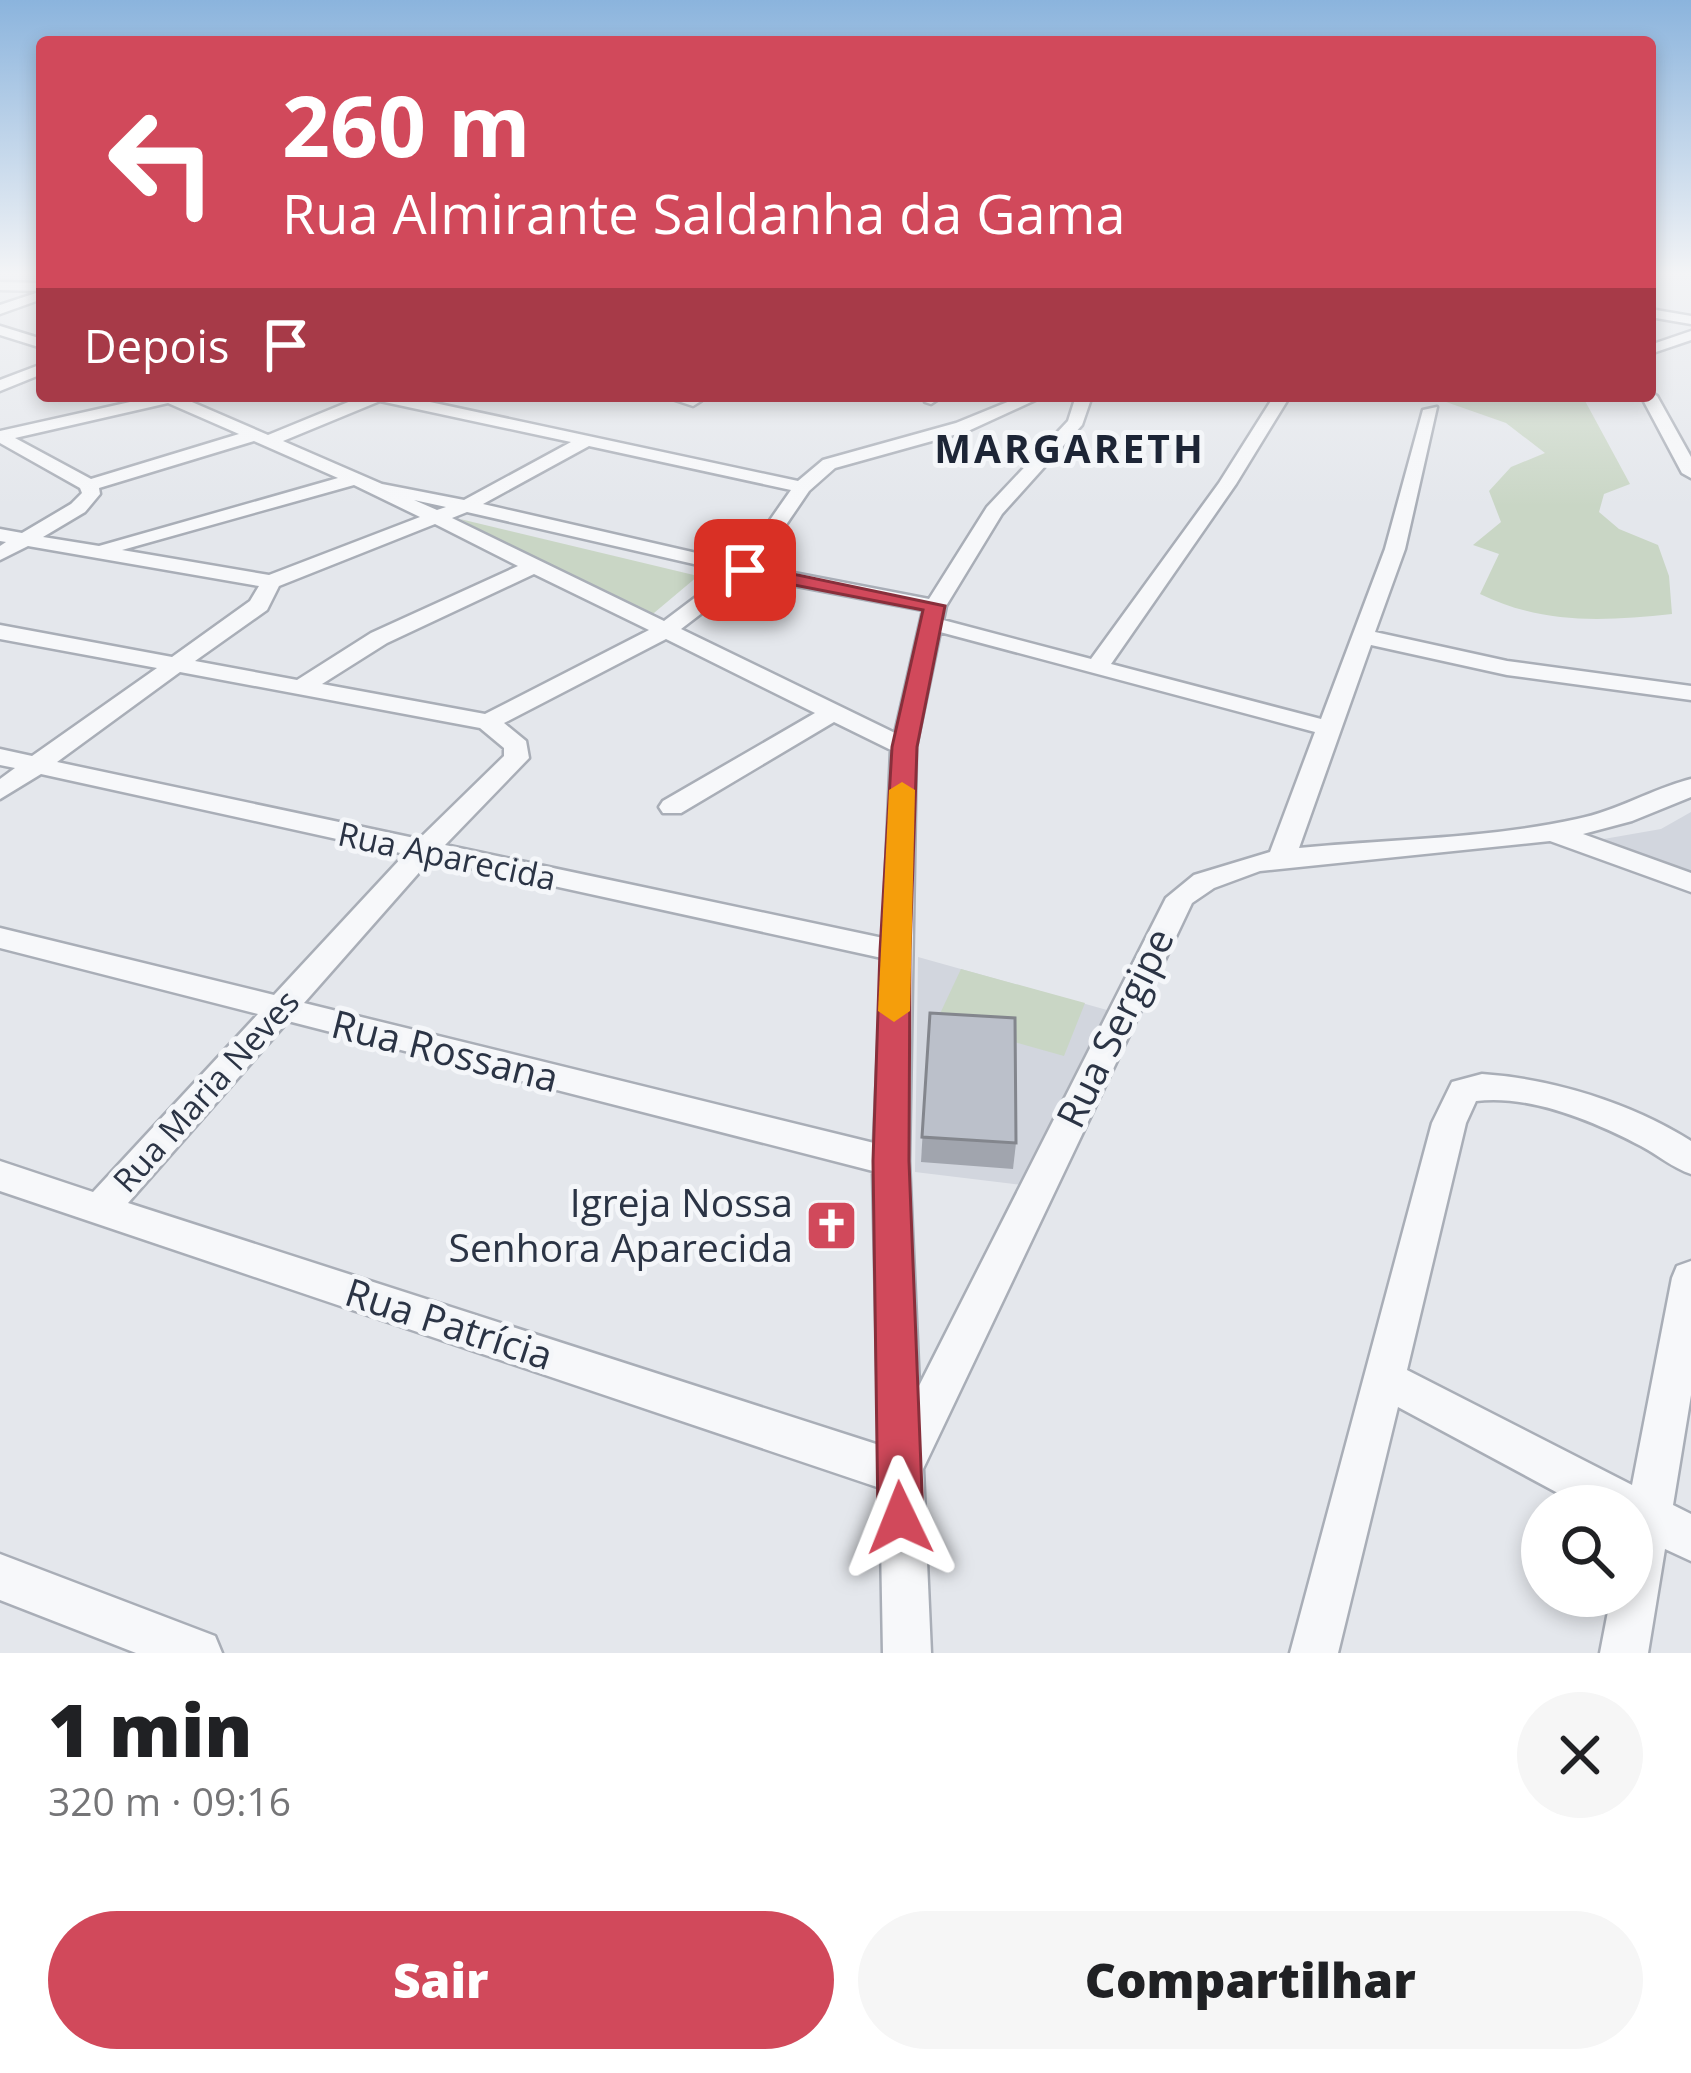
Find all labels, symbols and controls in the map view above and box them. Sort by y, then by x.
text: 260 m [282,67,530,182]
icon: left [84,84,240,240]
text: Rua Almirante Saldanha da Gama [282,176,1126,250]
icon: arrive [253,312,319,378]
text: Depois [84,315,229,376]
district label: MARGARETH [934,421,1206,474]
pin [694,519,796,621]
icon: arrive [712,537,778,603]
street label: Rua Aparecida [334,810,560,901]
street label: Rua Sergipe [1043,919,1185,1136]
street label: Rua Maria Neves [102,980,309,1202]
street label: Rua Rossana [327,996,564,1103]
place label: Igreja Nossa Senhora Aparecida [449,1175,793,1273]
church icon: Igreja Nossa Senhora Aparecida [804,1197,860,1253]
street label: Rua Patrícia [339,1264,560,1381]
position arrow [837,1455,963,1581]
map controls [1521,1485,1653,1617]
button: search [1521,1485,1653,1617]
text: 1 min [48,1680,253,1778]
button: close [1517,1692,1643,1818]
text: 320 m · 09:16 [48,1774,291,1827]
button: Sair [48,1911,834,2049]
button: Compartilhar [858,1911,1643,2049]

